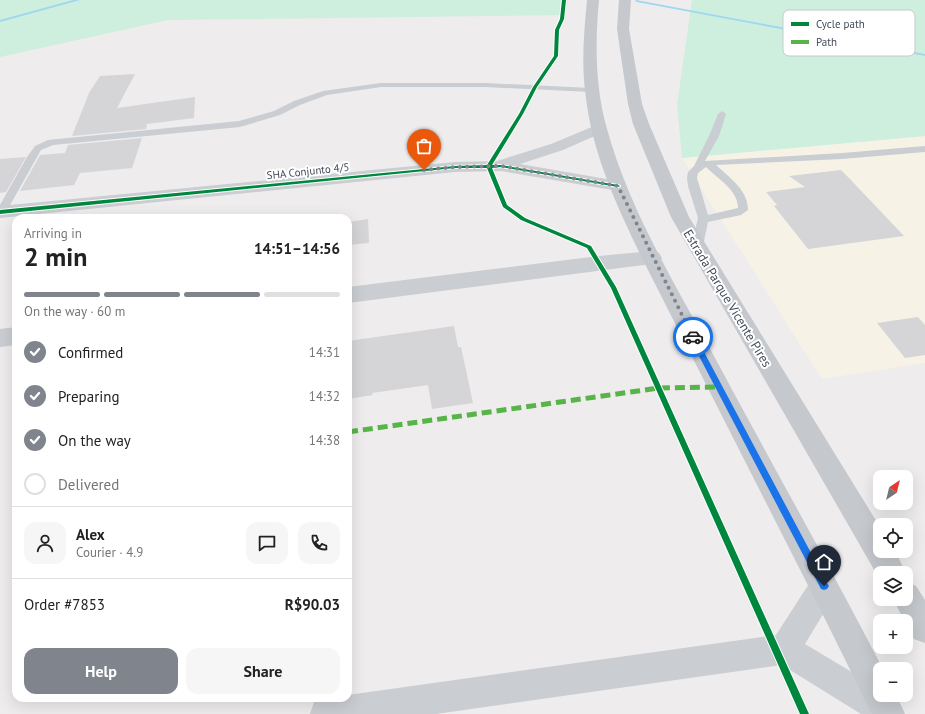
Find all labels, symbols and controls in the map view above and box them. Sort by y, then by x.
legend [783,10,915,56]
text: Cycle path [816,17,865,31]
text: Path [816,35,837,49]
pin [407,129,441,170]
icon: bag [413,135,435,157]
street label: SHA Conjunto 4/5 [266,160,350,182]
text: Arriving in [24,225,82,242]
street label: Estrada Parque Vicente Pires [680,226,775,370]
text: 14:51–14:56 [254,239,340,258]
text: 2 min [24,240,87,273]
text: On the way · 60 m [24,303,125,320]
courier [673,317,713,357]
icon: car [682,326,704,348]
icon: check [24,341,46,363]
text: Confirmed [58,343,123,362]
text: 14:31 [309,344,340,361]
icon: check [24,385,46,407]
text: Preparing [58,387,120,406]
text: 14:32 [309,388,340,405]
icon: check [24,429,46,451]
text: On the way [58,431,131,450]
text: 14:38 [309,432,340,449]
north arrow [873,470,913,510]
map controls [873,470,913,702]
text: Delivered [58,475,119,494]
button: locate [873,518,913,558]
button: person [24,522,66,564]
button: chat [246,522,288,564]
button: phone [298,522,340,564]
text: Alex [76,525,105,544]
text: Courier · 4.9 [76,544,143,561]
pin [807,545,841,586]
icon: home [813,551,835,573]
button: layers [873,566,913,606]
text: Order #7853 [24,595,105,614]
text: R$90.03 [285,595,340,614]
button: + [873,614,913,654]
button: Help [24,648,178,694]
button: Share [186,648,340,694]
button: − [873,662,913,702]

